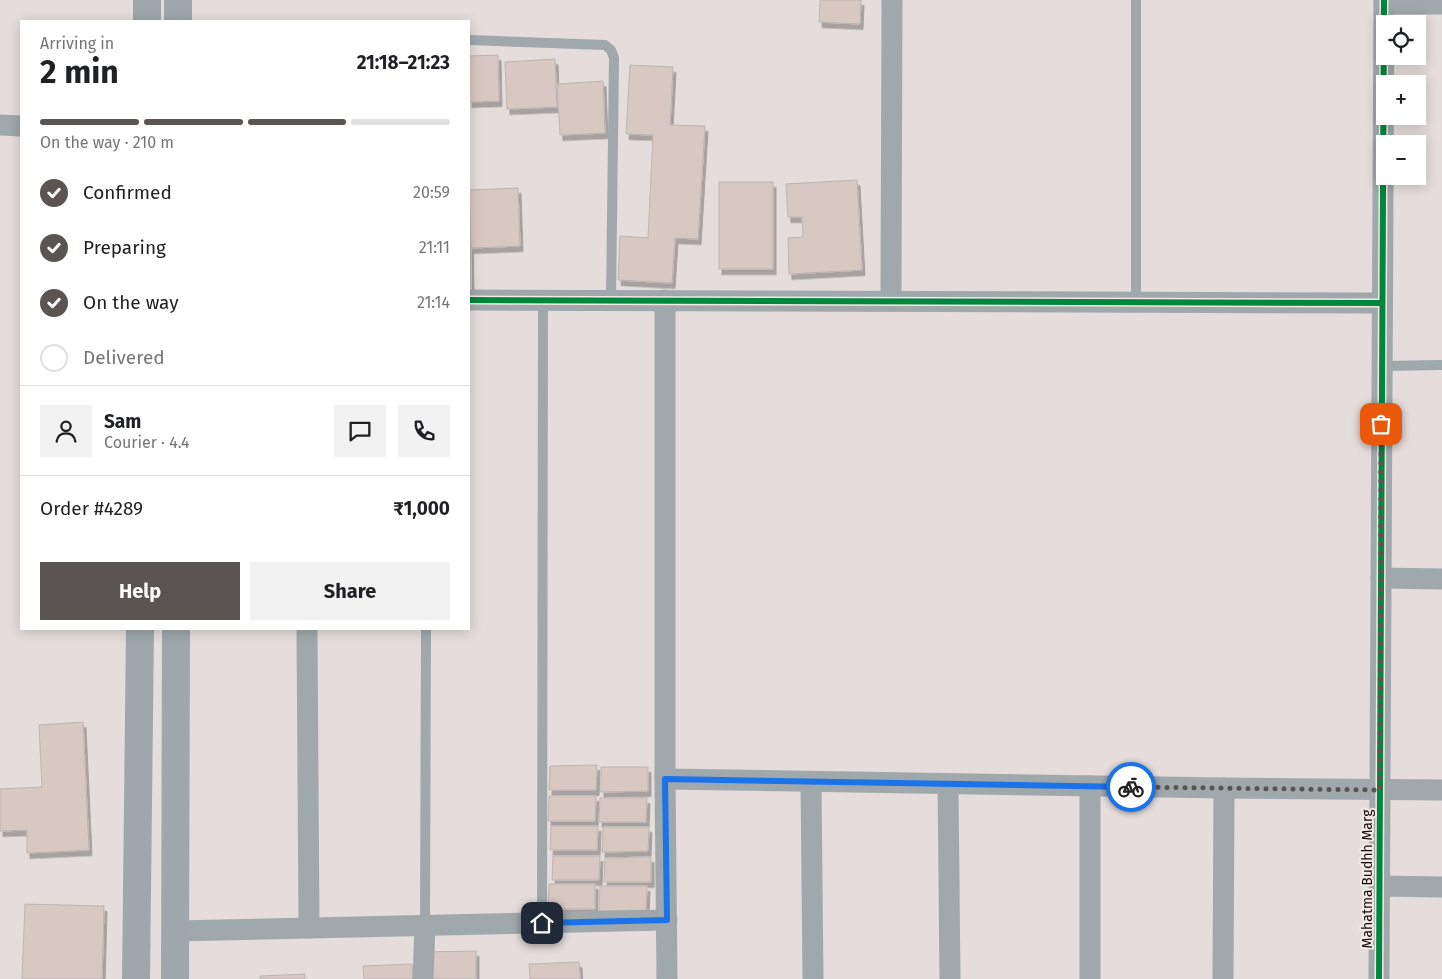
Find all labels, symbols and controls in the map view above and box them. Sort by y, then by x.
map controls [1376,15,1426,185]
button: locate [1376,15,1426,65]
text: Arriving in [40,34,114,53]
text: 21:18–21:23 [357,51,450,74]
text: 2 min [40,53,119,91]
button: + [1376,75,1426,125]
text: On the way · 210 m [40,133,174,152]
button: − [1376,135,1426,185]
icon: check [40,179,68,207]
text: Confirmed [83,181,172,204]
text: 20:59 [413,183,450,202]
icon: check [40,234,68,262]
text: Preparing [83,236,166,259]
text: 21:11 [419,238,450,257]
icon: check [40,289,68,317]
text: On the way [83,291,179,314]
text: 21:14 [417,293,450,312]
text: Delivered [83,346,165,369]
pin [1360,403,1402,445]
button: person [40,405,92,457]
button: chat [334,405,386,457]
button: phone [398,405,450,457]
text: Sam [104,410,141,433]
icon: bag [1367,410,1395,438]
text: Courier · 4.4 [104,433,190,452]
text: Order #4289 [40,497,143,520]
text: ₹1,000 [393,497,450,520]
button: Help [40,562,240,620]
button: Share [250,562,450,620]
courier [1106,762,1156,812]
icon: bike [1117,773,1145,801]
street label: Mahatma Budhh Marg [1359,809,1376,948]
pin [521,902,563,944]
icon: home [528,909,556,937]

